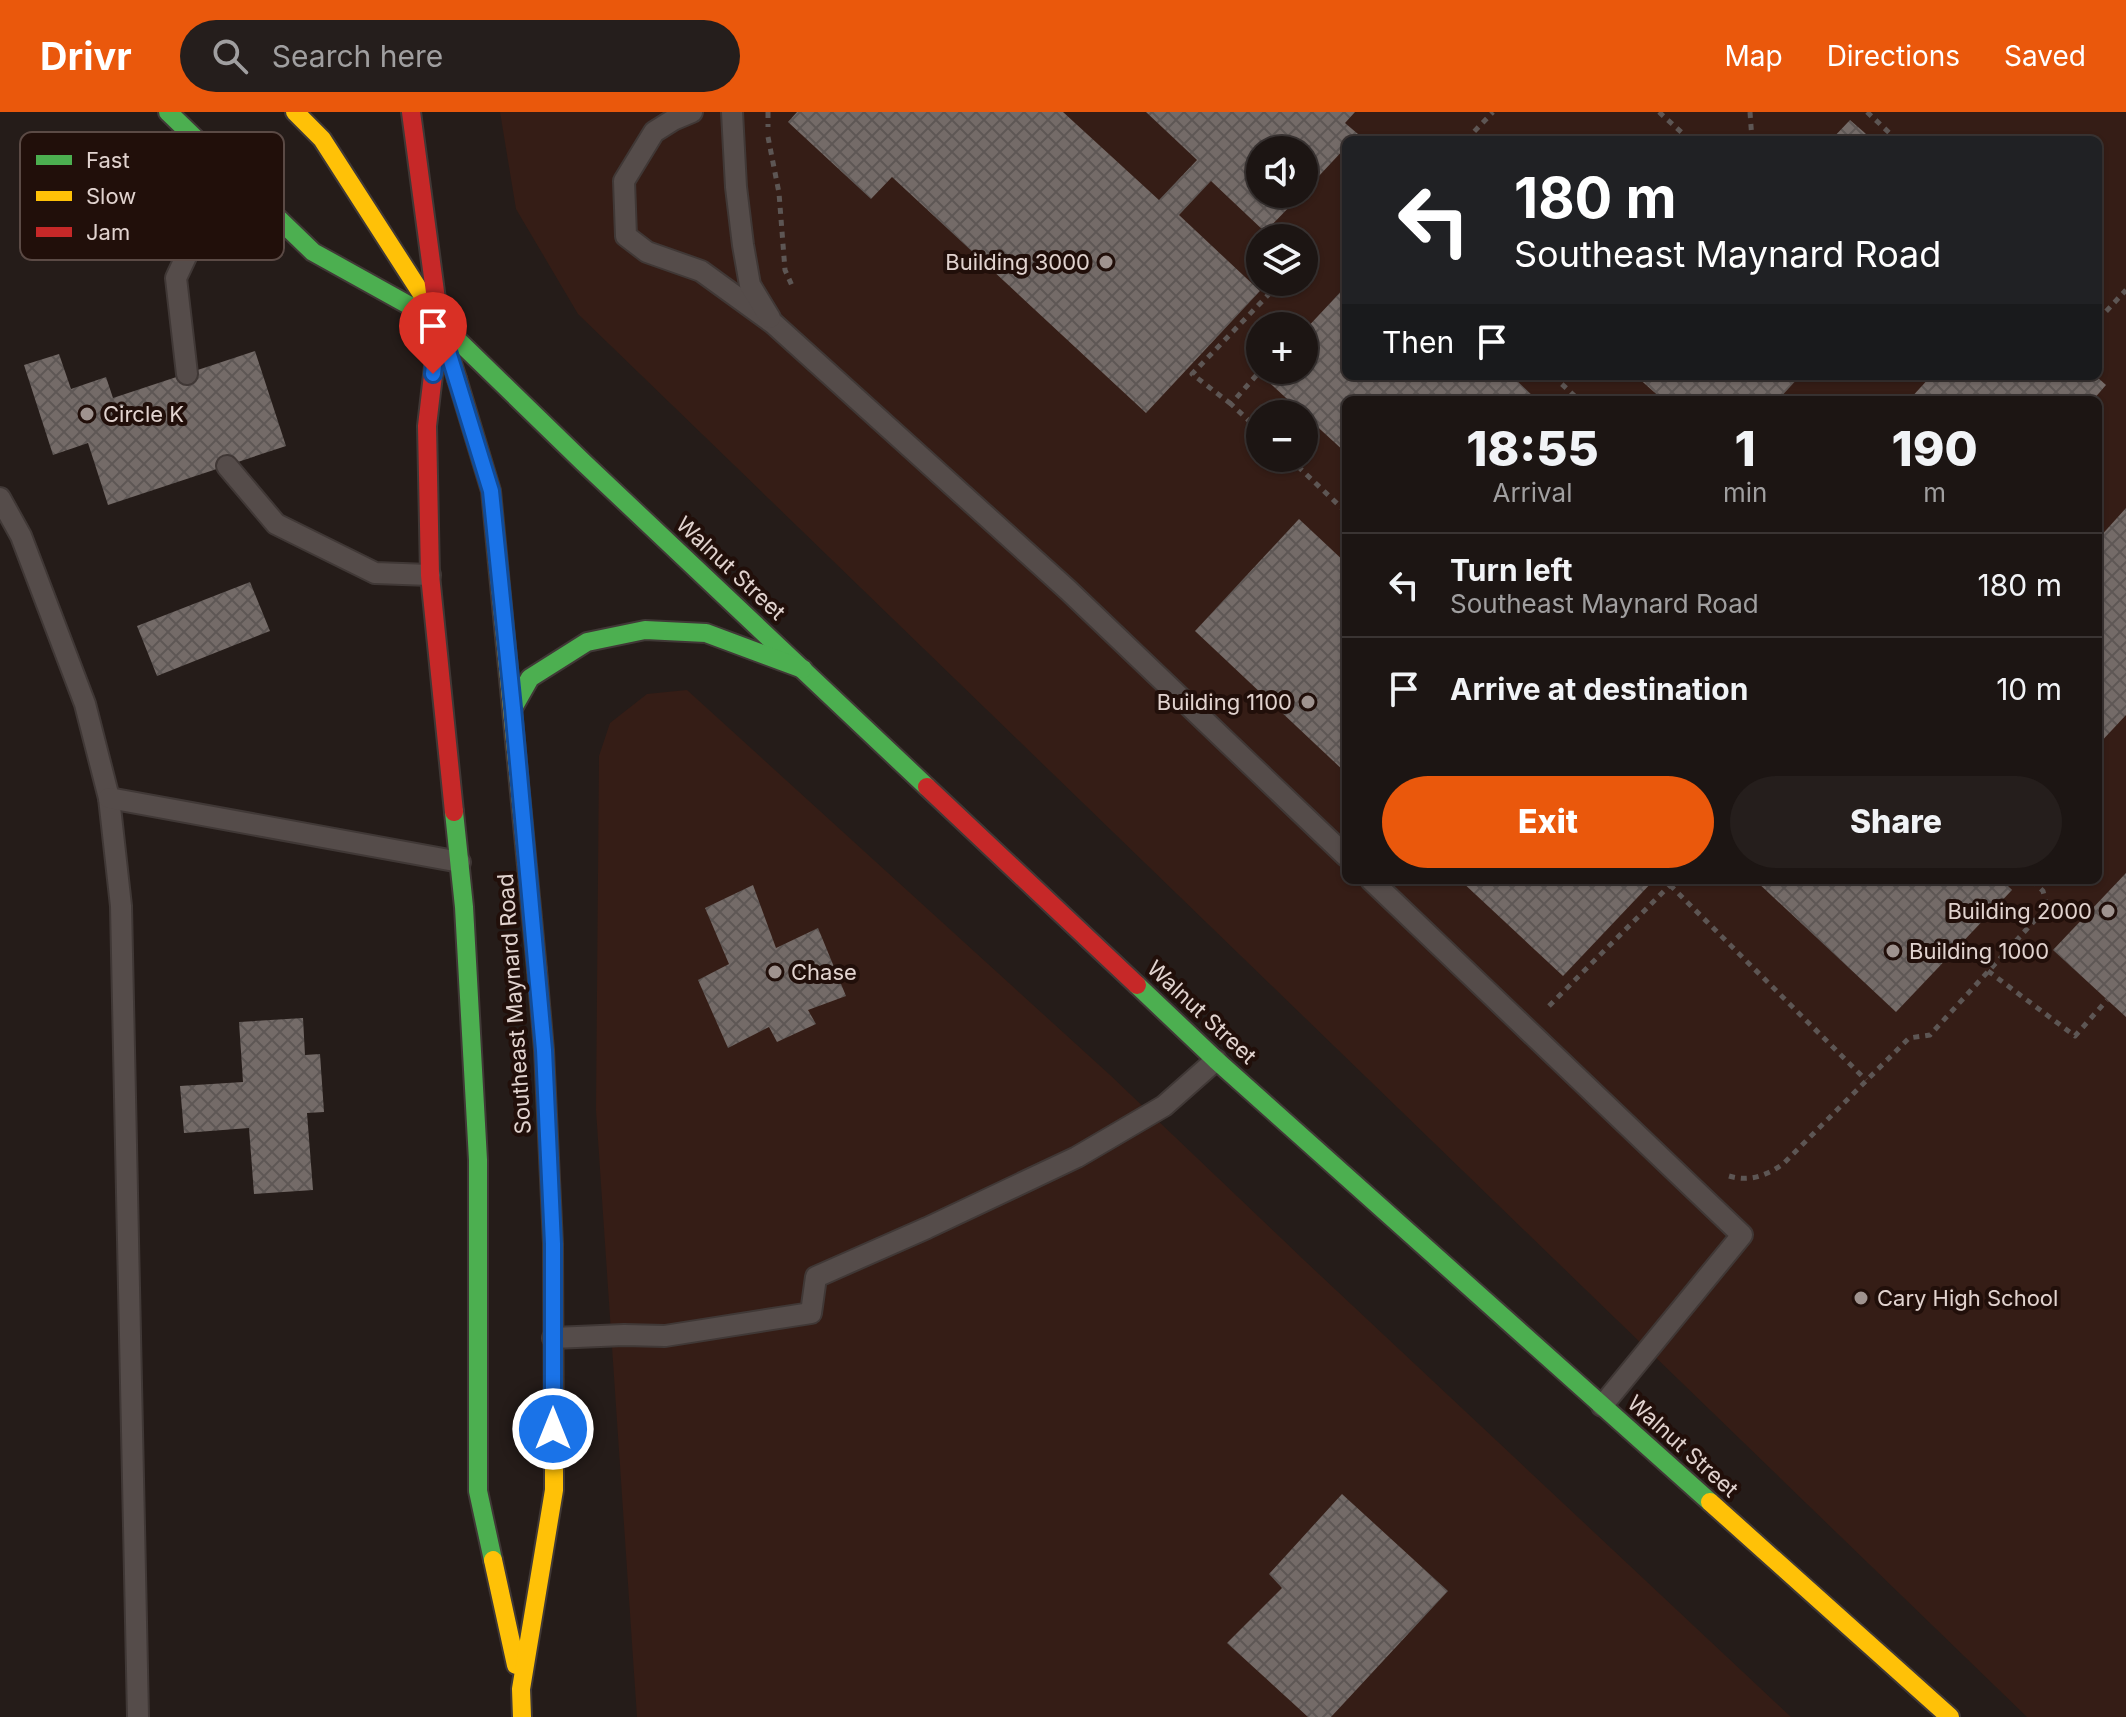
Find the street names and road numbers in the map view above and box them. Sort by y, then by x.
street label: Walnut Street [671,511,791,625]
street label: Southeast Maynard Road [492,873,536,1135]
street label: Walnut Street [1142,955,1262,1069]
street label: Walnut Street [1622,1390,1744,1502]

